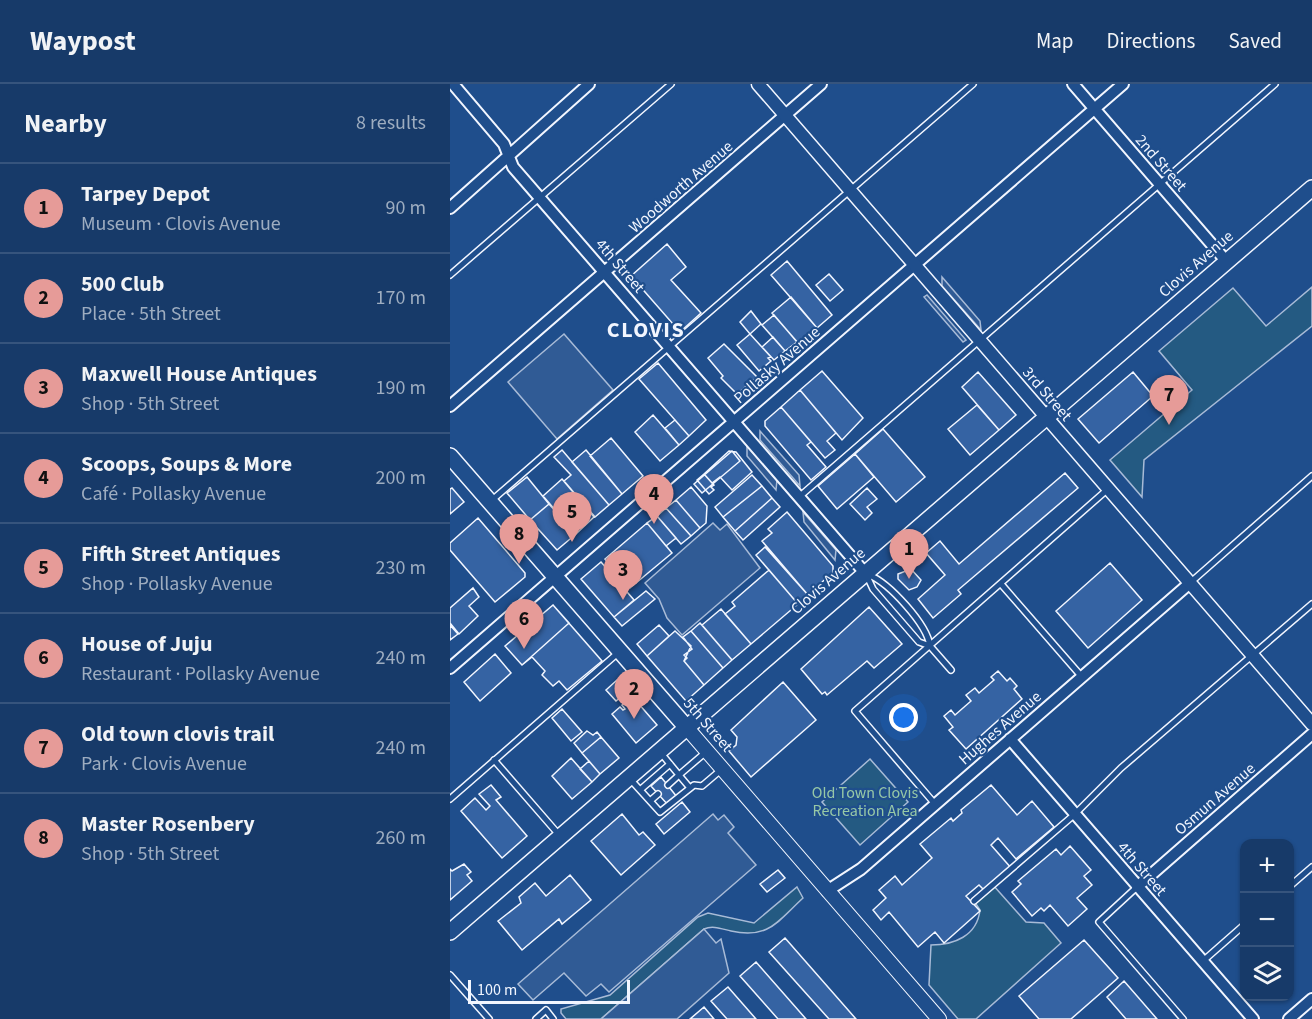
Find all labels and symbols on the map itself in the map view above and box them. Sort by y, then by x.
street label: 2nd Street [1130,130,1192,197]
street label: Woodworth Avenue [624,136,738,238]
street label: Clovis Avenue [1154,225,1238,303]
street label: 4th Street [590,234,650,298]
district label: CLOVIS [607,314,685,346]
street label: Pollasky Avenue [729,321,825,409]
street label: 3rd Street [1017,362,1077,426]
pin: 7 [1150,376,1188,425]
pin: 4 [634,474,674,524]
pin: 5 [552,492,592,542]
pin: 8 [500,514,538,564]
pin: 1 [890,530,928,579]
street label: Clovis Avenue [786,542,870,620]
pin: 3 [604,550,642,600]
pin: 6 [504,600,544,649]
pin: 2 [614,670,654,719]
street label: Hughes Avenue [954,686,1046,770]
street label: 5th Street [678,693,738,757]
your location [889,703,918,732]
street label: Osmun Avenue [1170,758,1260,840]
park label: Old Town Clovis Recreation Area [812,782,918,822]
street label: 4th Street [1112,837,1172,901]
scale bar [468,977,630,1004]

